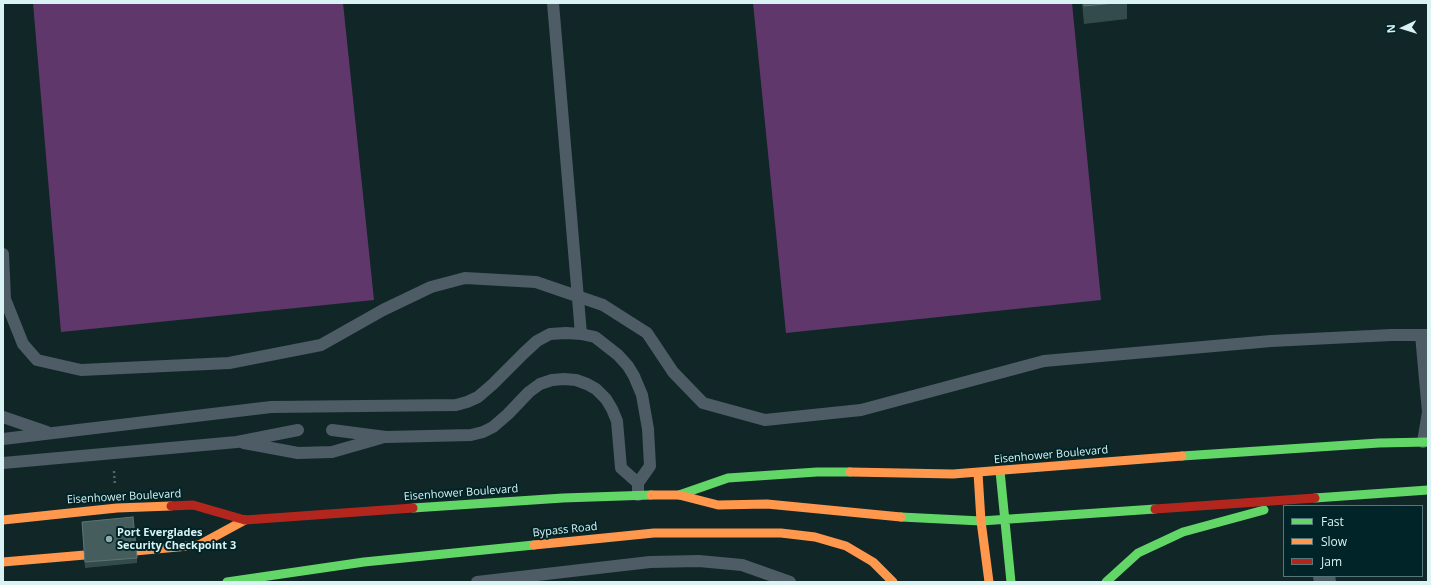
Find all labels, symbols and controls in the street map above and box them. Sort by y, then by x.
north arrow [1383,8,1423,48]
text: N [1383,24,1398,34]
street label: Eisenhower Boulevard [993,443,1109,467]
street label: Eisenhower Boulevard [403,482,519,504]
street label: Eisenhower Boulevard [66,487,182,507]
legend [1283,505,1423,577]
text: Fast [1321,513,1344,530]
street label: Bypass Road [532,520,598,540]
place label: Port Everglades Security Checkpoint 3 [117,526,236,552]
text: Slow [1321,533,1347,550]
marker: Port Everglades Security Checkpoint 3 [104,534,114,544]
text: Jam [1321,553,1342,570]

